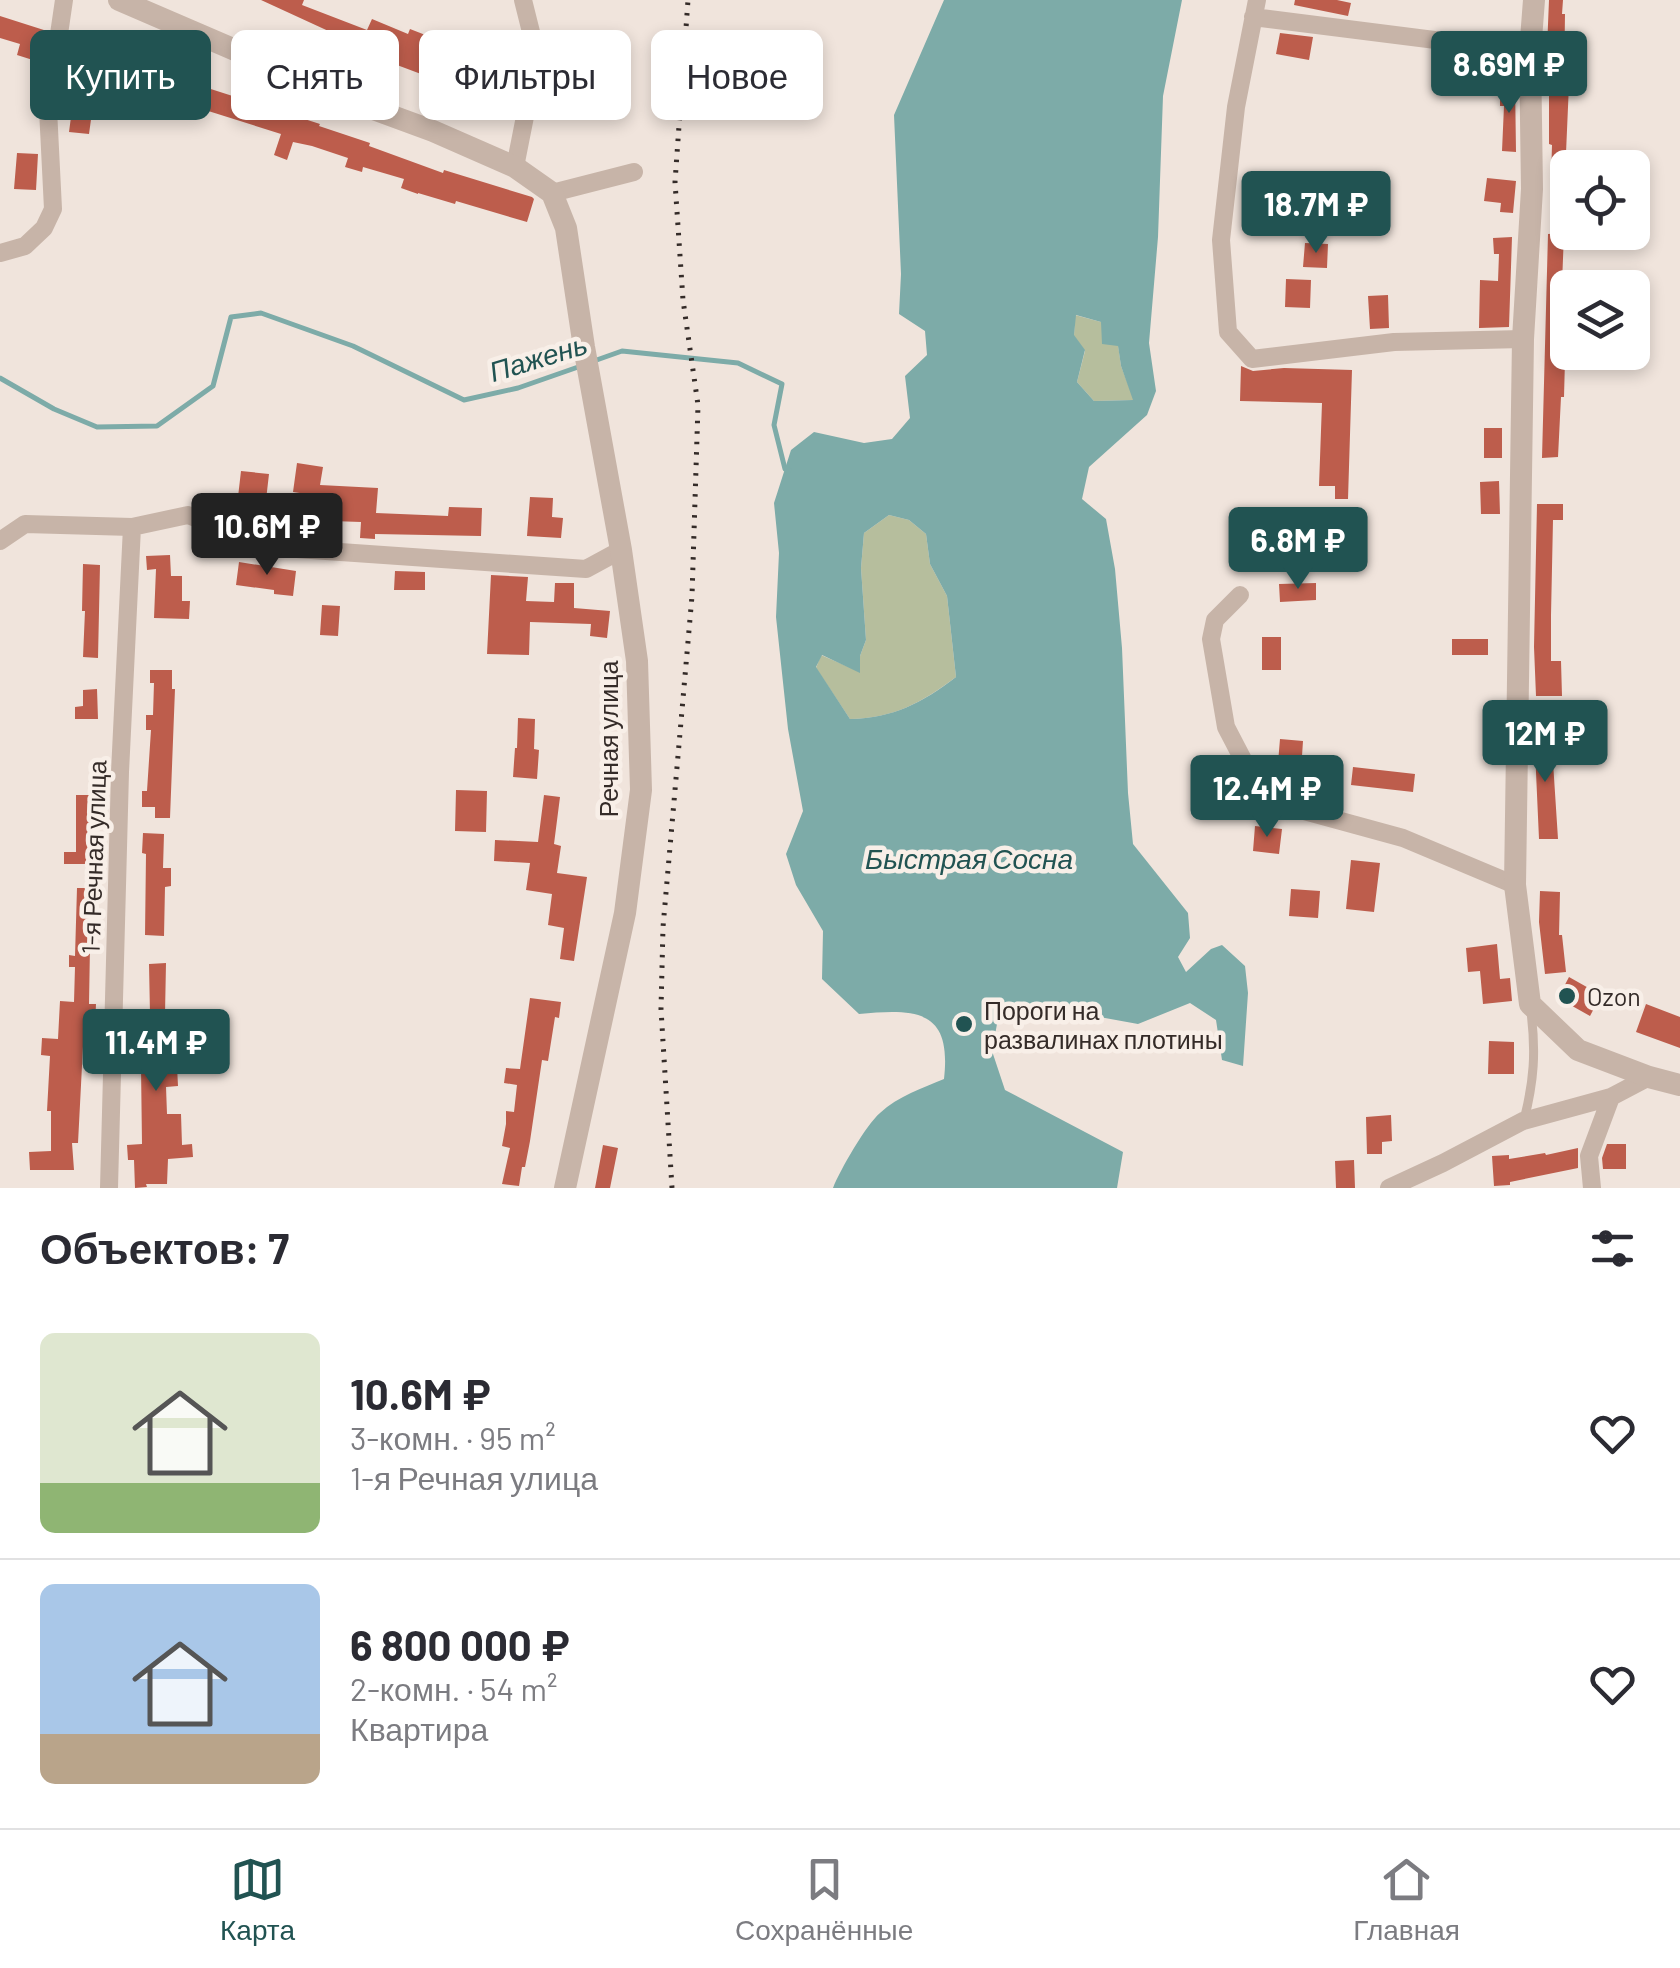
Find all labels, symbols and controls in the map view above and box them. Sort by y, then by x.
chip: Купить [30,30,211,120]
chip: Снять [231,30,399,120]
chip: Фильтры [419,30,631,120]
chip: Новое [651,30,823,120]
pin: 8.69M ₽ [1417,31,1601,116]
text: 8.69M ₽ [1453,44,1565,82]
map controls [1550,150,1650,370]
button: locate [1550,150,1650,250]
pin: 18.7M ₽ [1224,171,1408,256]
text: 18.7M ₽ [1264,184,1368,222]
button: layers [1550,270,1650,370]
water label: Пажень [485,326,591,388]
pin: 10.6M ₽ [175,493,359,578]
text: 10.6M ₽ [213,506,321,544]
pin: 6.8M ₽ [1217,507,1379,592]
text: 6.8M ₽ [1251,520,1345,558]
street label: Речная улица [593,661,623,817]
pin: 12M ₽ [1475,700,1615,785]
text: 12M ₽ [1505,713,1585,751]
pin: 12.4M ₽ [1175,755,1359,840]
street label: 1-я Речная улица [75,760,111,954]
text: 12.4M ₽ [1213,768,1321,806]
water label: Быстрая Сосна [865,841,1073,875]
place label: Ozon [1587,981,1641,1011]
marker: Ozon [1556,985,1578,1007]
place label: Пороги на развалинах плотины [984,995,1223,1054]
pin: 11.4M ₽ [64,1009,248,1094]
marker: Пороги на развалинах плотины [953,1013,975,1035]
text: 11.4M ₽ [105,1022,207,1060]
icon: filters [1585,1221,1640,1276]
text: Объектов: 7 [40,1222,289,1272]
text: 10.6M ₽ [350,1368,491,1418]
icon: home [120,1373,240,1493]
icon: heart [1585,1406,1640,1461]
text: 3-комн. · 95 m² [350,1418,556,1456]
text: 1-я Речная улица [350,1458,598,1496]
text: 6 800 000 ₽ [350,1619,570,1669]
icon: home [120,1624,240,1744]
icon: heart [1585,1657,1640,1712]
text: 2-комн. · 54 m² [350,1669,557,1707]
text: Квартира [350,1709,488,1747]
tab: Карта [220,1852,295,1947]
tab: Сохранённые [735,1852,913,1947]
tab: Главная [1353,1852,1460,1947]

